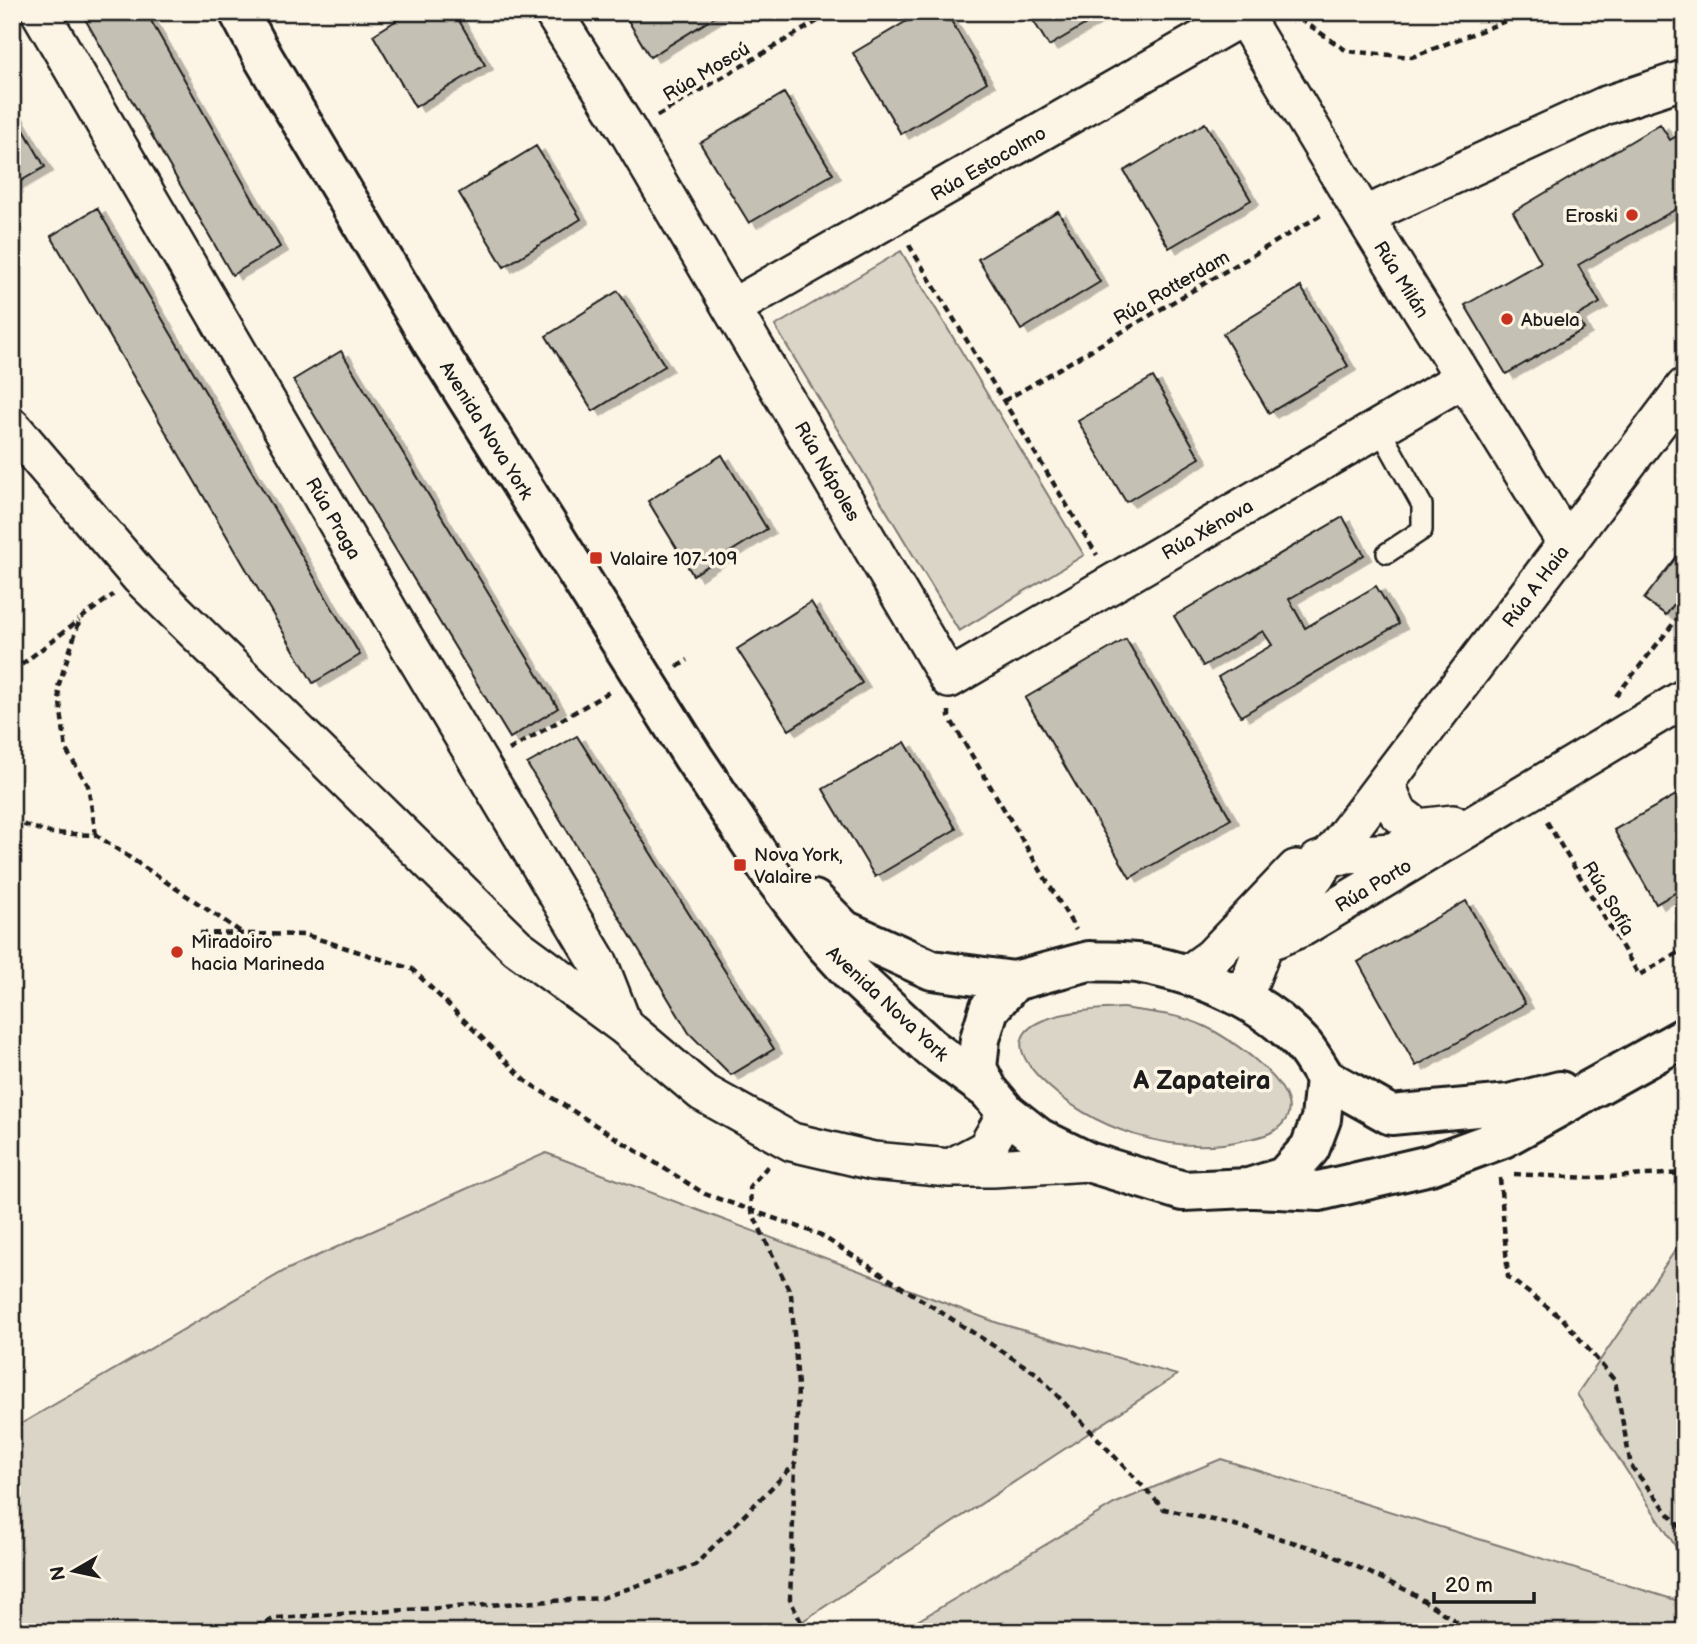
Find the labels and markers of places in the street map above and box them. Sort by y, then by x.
place label: Eroski [1565,205,1618,228]
marker: Eroski [1624,207,1640,223]
place label: Abuela [1521,309,1580,332]
marker: Abuela [1499,311,1515,327]
place label: Valaire 107-109 [610,548,738,571]
marker: Valaire 107-109 [588,550,604,566]
place label: Nova York, Valaire [754,844,843,889]
marker: Nova York, Valaire [732,857,748,873]
place label: Miradoiro hacia Marineda [191,931,325,976]
marker: Miradoiro hacia Marineda [169,944,185,960]

